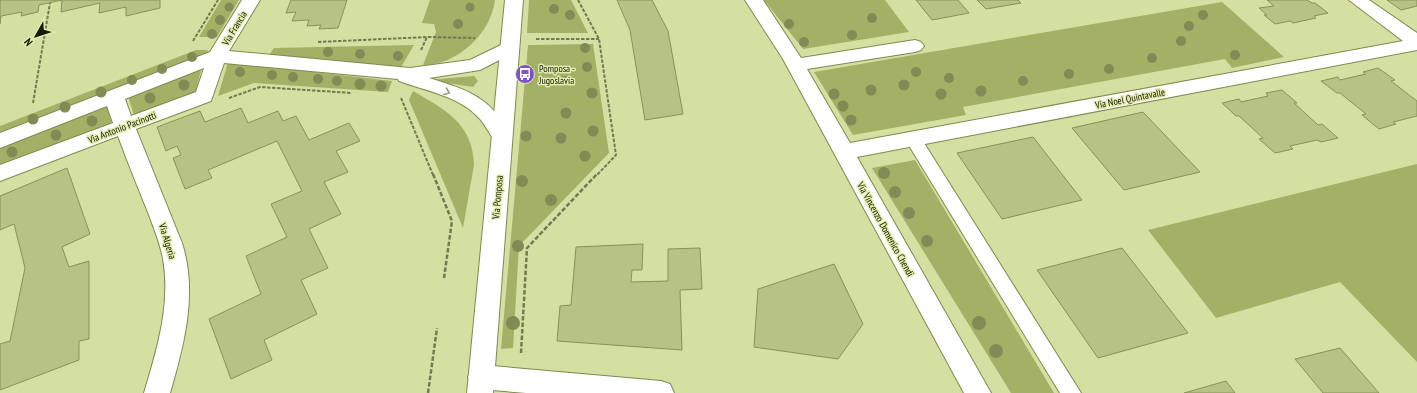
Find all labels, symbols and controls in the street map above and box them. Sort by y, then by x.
street label: Via Francia [219,9,250,49]
north arrow [16,16,56,56]
text: N [21,36,36,49]
place label: Pomposa - Jugoslavia [538,62,575,87]
bus stop icon: Pomposa - Jugoslavia [514,63,536,85]
street label: Via Noel Quintavalle [1093,85,1166,112]
one-way arrow [444,87,451,95]
street label: Via Antonio Pacinotti [85,108,158,147]
street label: Via Pomposa [489,175,506,221]
street label: Via Vincenzo Domenico Chendi [854,179,917,279]
street label: Via Algeria [156,221,179,261]

